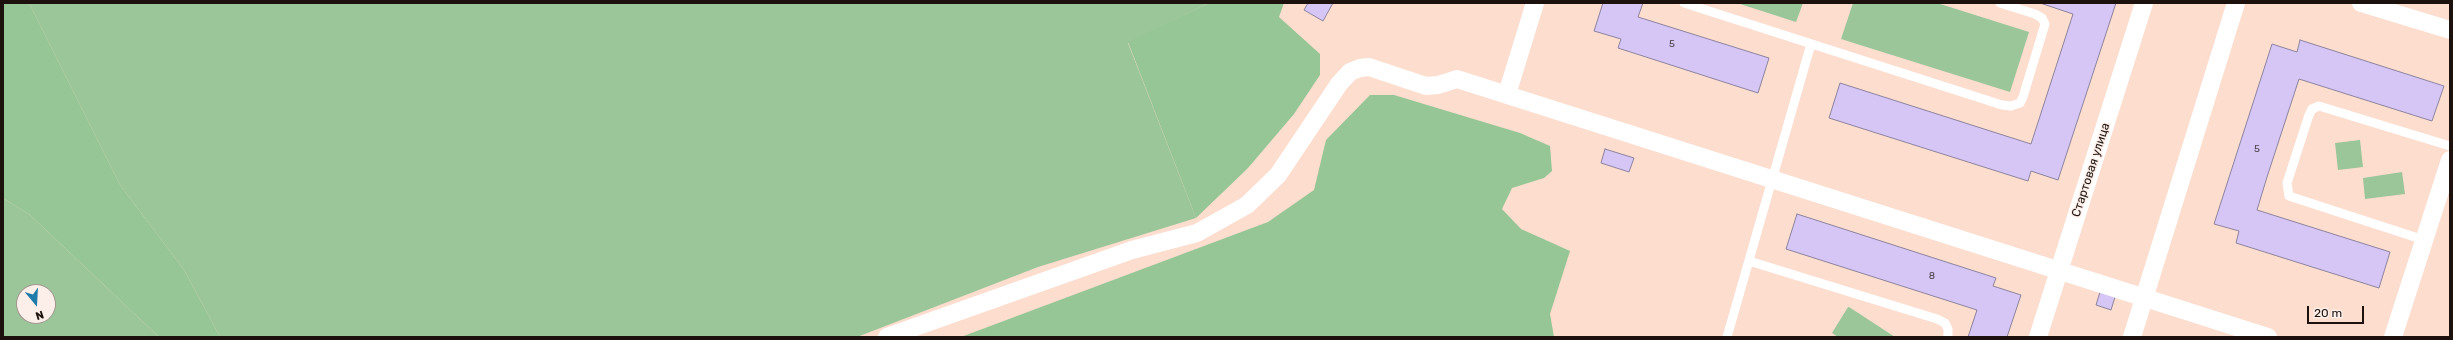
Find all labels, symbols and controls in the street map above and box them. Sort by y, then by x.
house number: 5 [1669,38,1675,50]
street label: Стартовая улица [2069,121,2113,219]
house number: 5 [2254,143,2260,155]
house number: 8 [1929,270,1935,282]
north arrow [16,284,56,324]
scale bar [2309,298,2366,324]
text: 20 m [2314,306,2342,320]
text: N [34,308,45,322]

